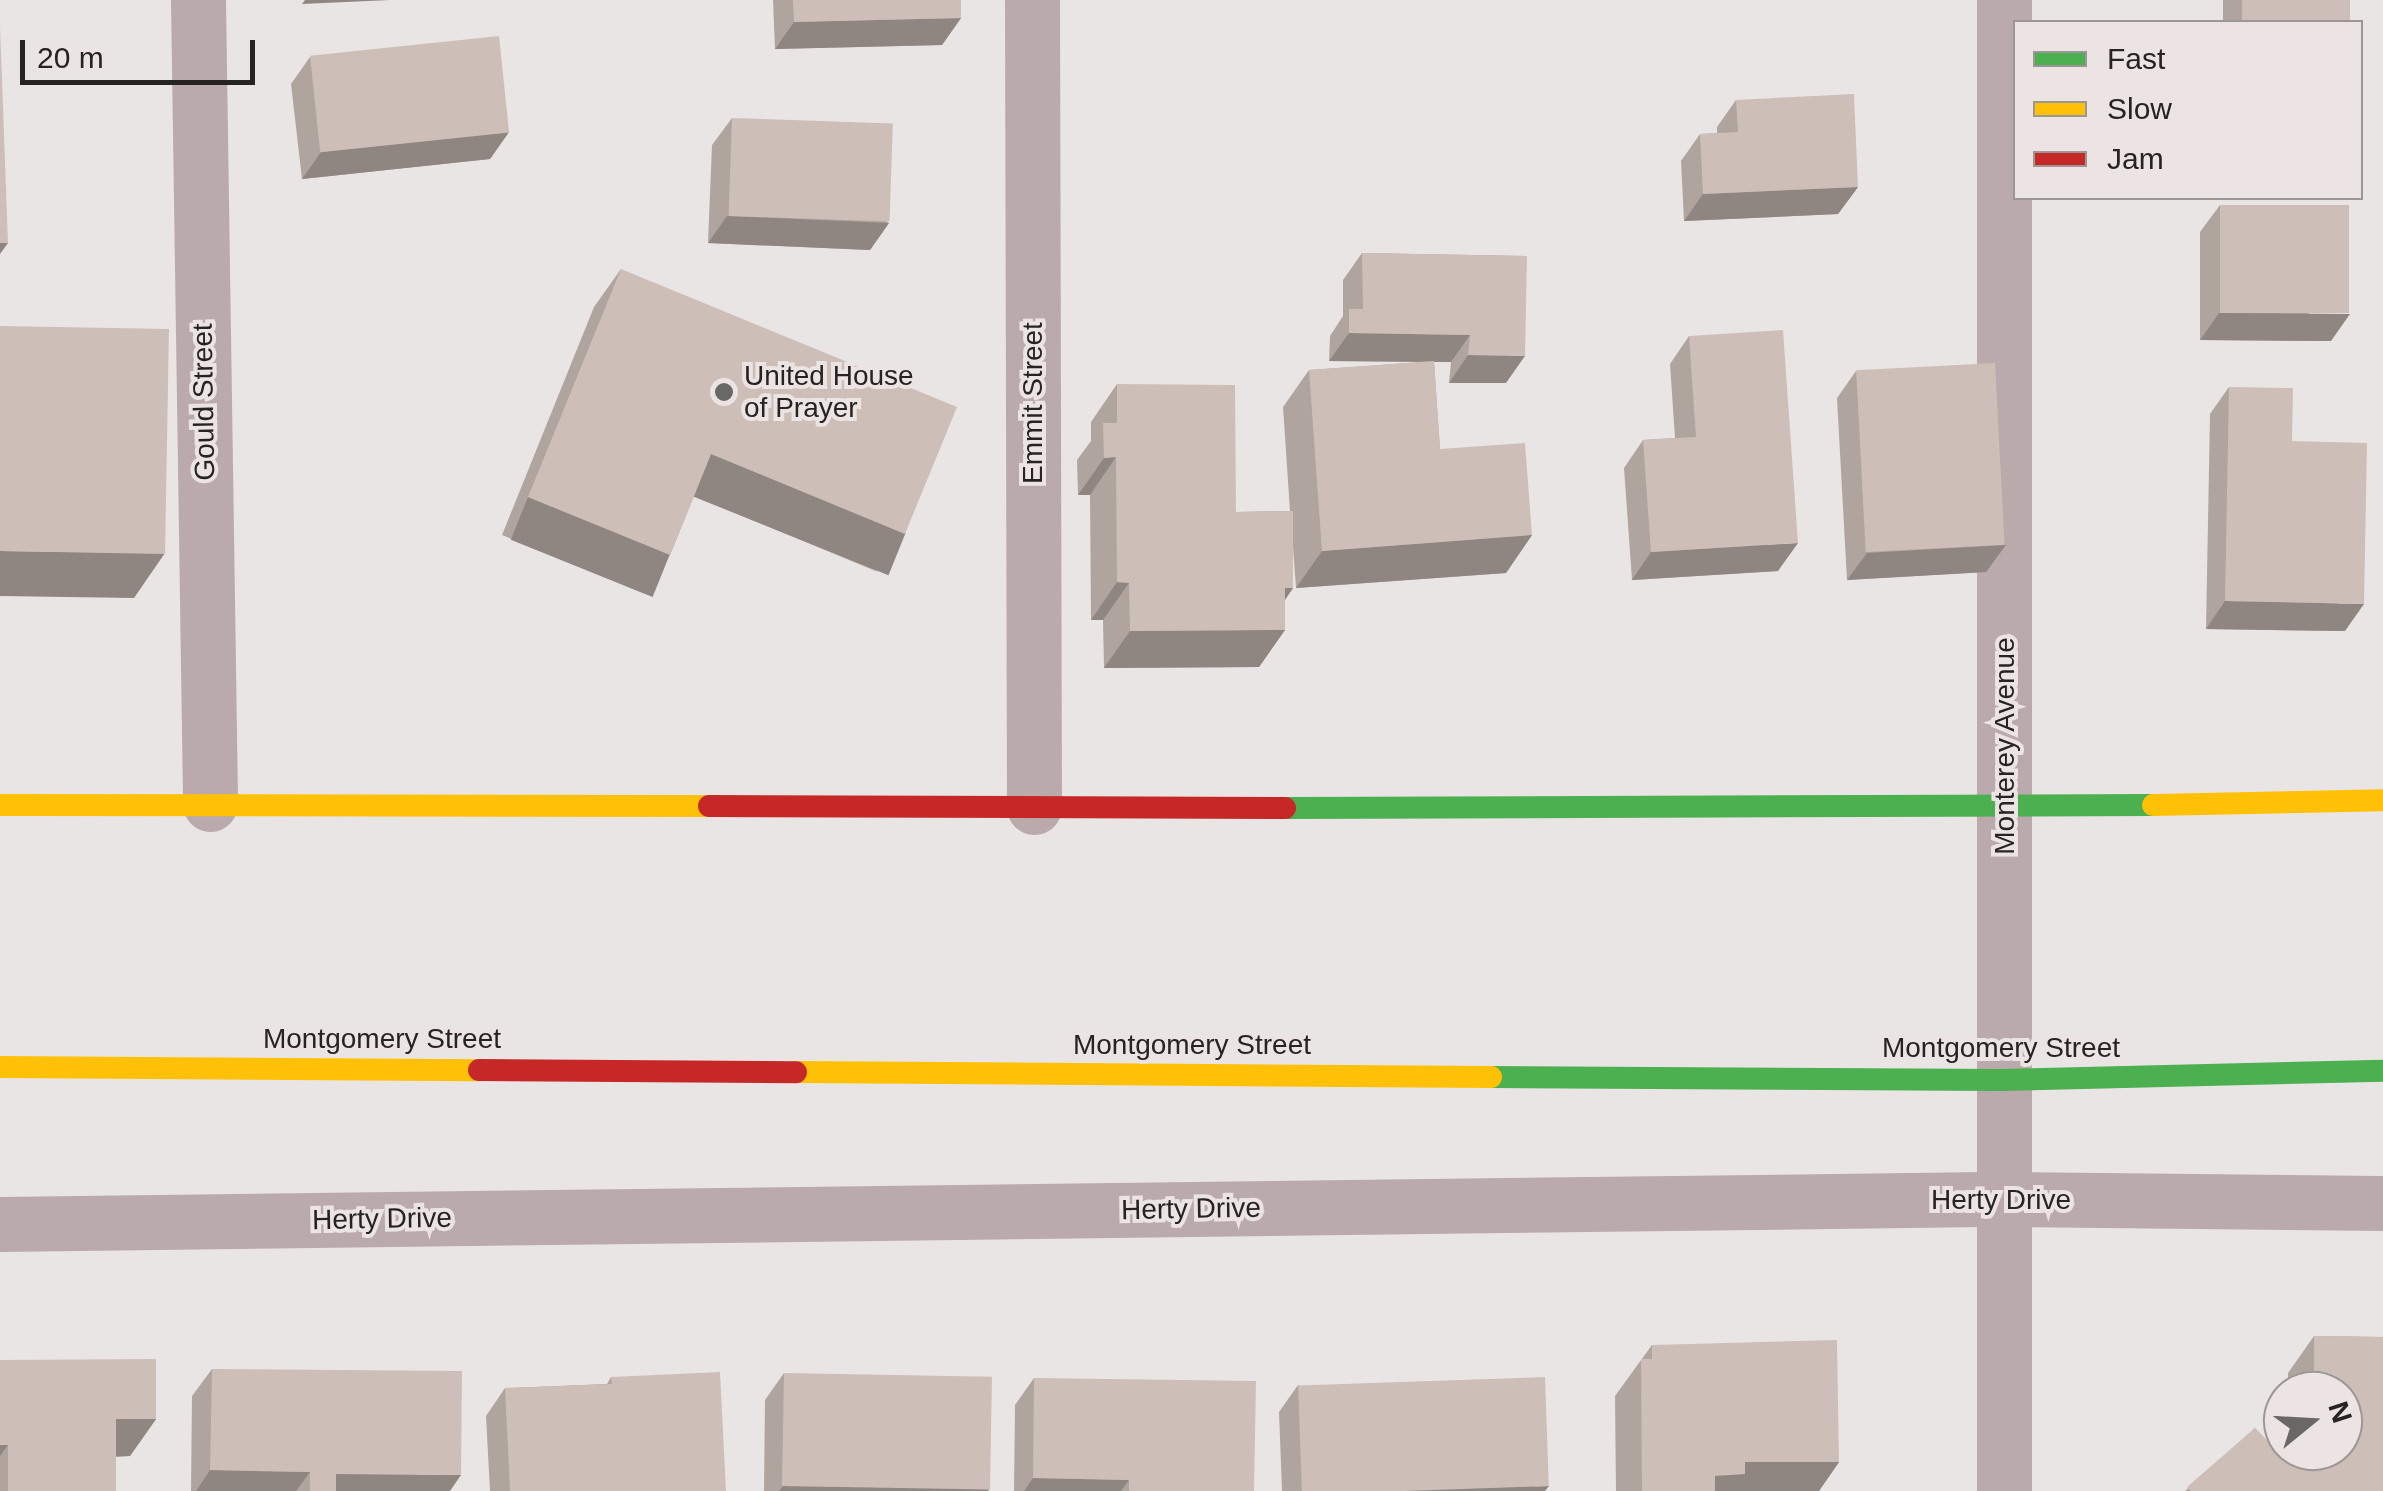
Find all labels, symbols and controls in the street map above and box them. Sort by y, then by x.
scale bar [25,20,260,82]
legend [2013,20,2363,200]
text: 20 m [37,41,104,74]
text: Fast [2107,42,2165,75]
text: Slow [2107,92,2172,125]
text: Jam [2107,142,2164,175]
street label: Emmit Street [1016,322,1050,484]
street label: Gould Street [186,323,222,481]
place label: United House of Prayer [744,359,914,425]
marker: United House of Prayer [713,381,735,403]
street label: Monterey Avenue [1988,637,2022,855]
street label: Montgomery Street [263,1022,501,1056]
street label: Montgomery Street [1073,1028,1311,1062]
street label: Montgomery Street [1882,1031,2120,1065]
street label: Herty Drive [1931,1183,2071,1217]
street label: Herty Drive [1121,1191,1261,1227]
street label: Herty Drive [312,1201,452,1237]
north arrow [2263,1371,2363,1471]
text: N [2322,1398,2358,1427]

